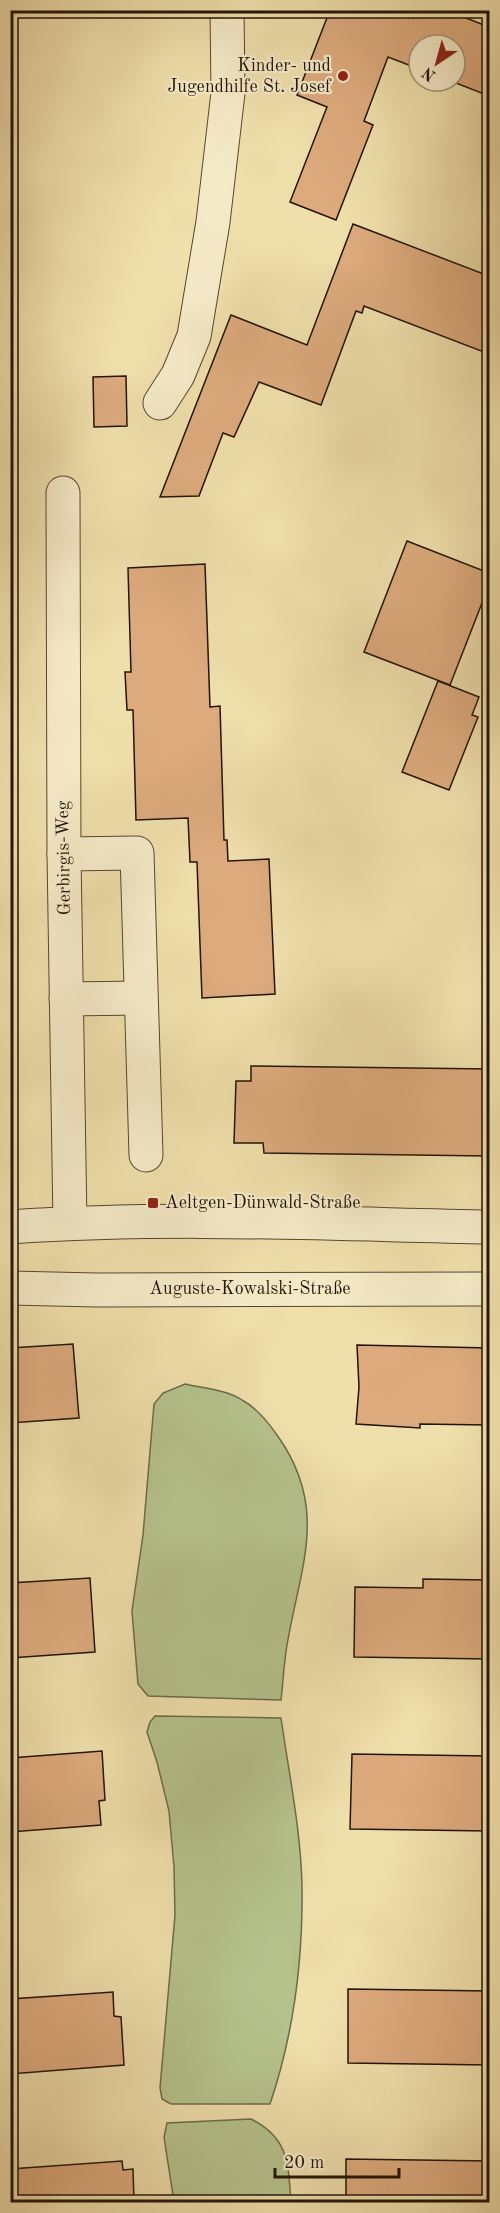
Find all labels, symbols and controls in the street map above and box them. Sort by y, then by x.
north arrow [407,33,467,93]
place label: Kinder- und Jugendhilfe St. Josef [168,57,332,96]
text: N [419,63,439,84]
marker: Kinder- und Jugendhilfe St. Josef [336,69,350,83]
street label: Gerbirgis-Weg [54,800,74,915]
place label: Aeltgen-Dünwald-Straße [165,1194,361,1212]
marker: Aeltgen-Dünwald-Straße [146,1196,160,1210]
street label: Auguste-Kowalski-Straße [149,1280,351,1298]
scale bar [275,2141,400,2179]
text: 20 m [284,2154,324,2172]

